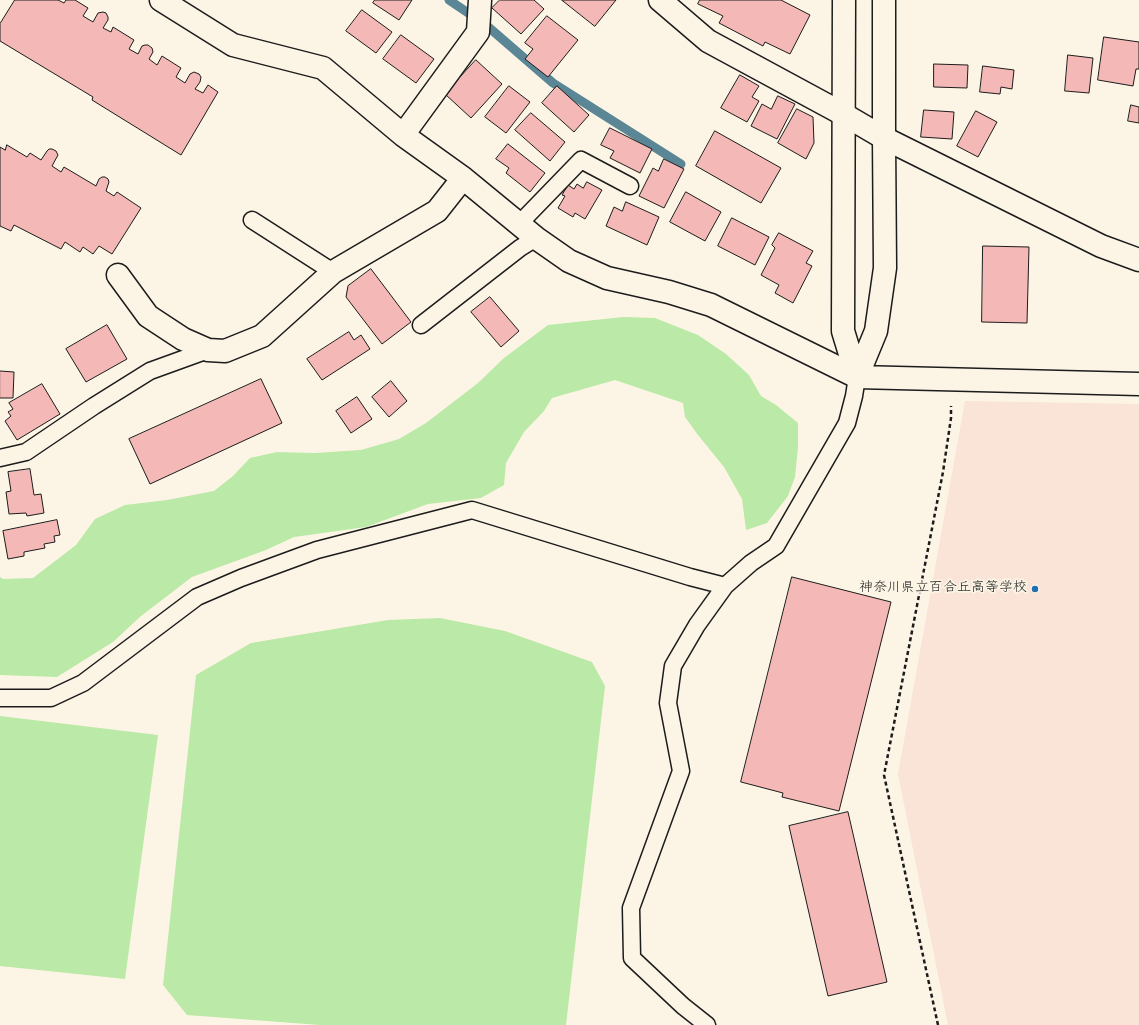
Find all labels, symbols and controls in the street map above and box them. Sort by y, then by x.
place label: 神奈川県立百合丘高等学校 [859,581,1027,597]
marker: 神奈川県立百合丘高等学校 [1030,584,1040,594]

